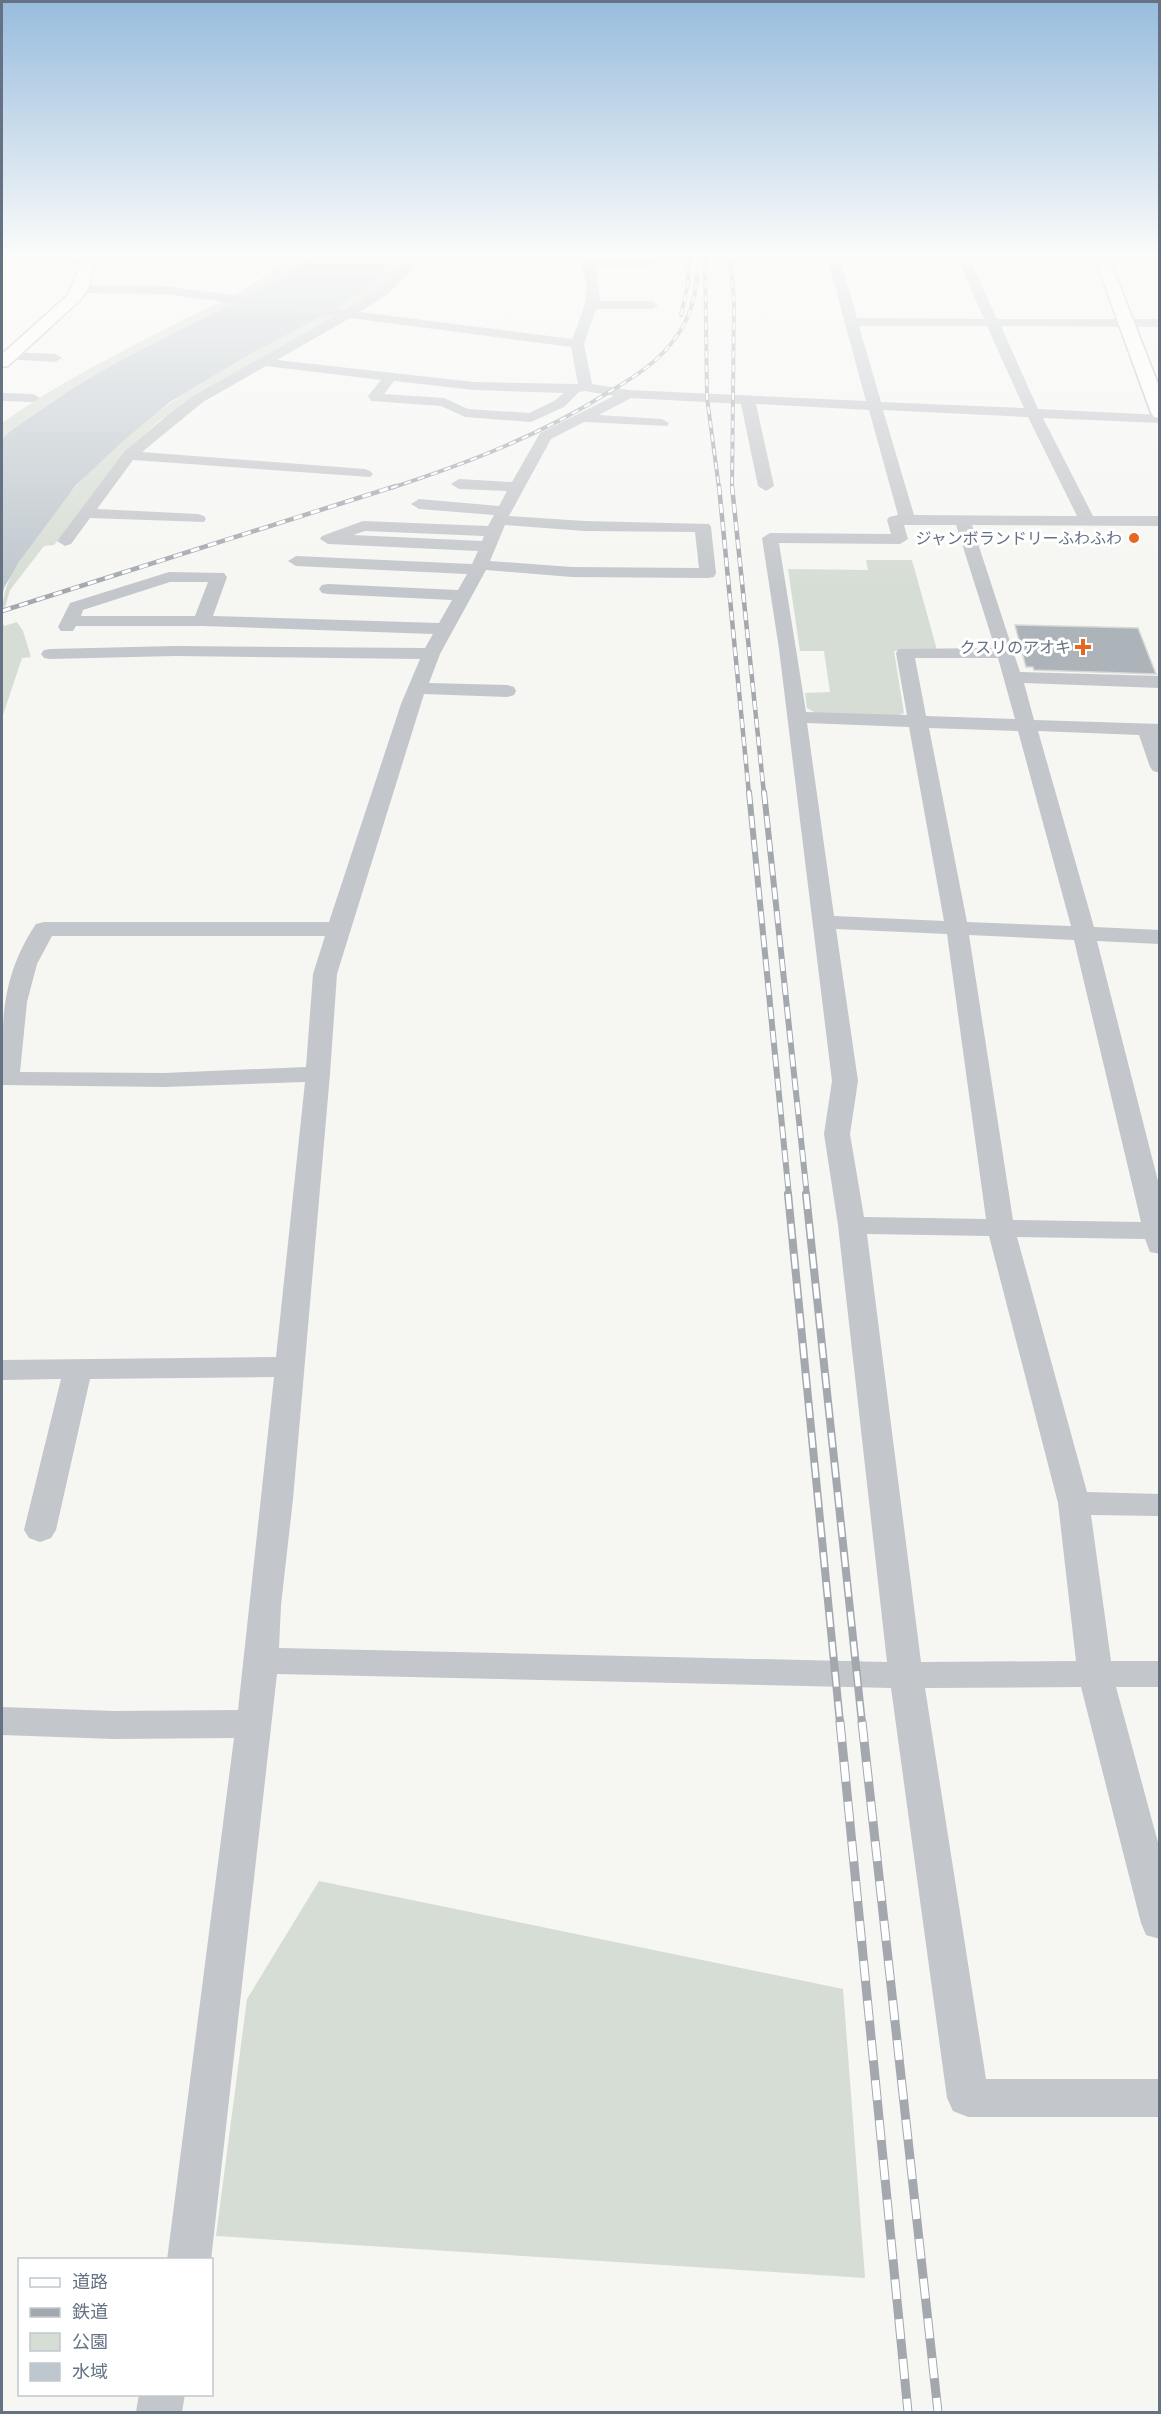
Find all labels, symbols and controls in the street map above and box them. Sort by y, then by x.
place label: ジャンボランドリーふわふわ [915,529,1122,548]
marker: ジャンボランドリーふわふわ [1127,531,1141,545]
place label: クスリのアオキ [959,638,1071,657]
marker: クスリのアオキ [1076,640,1090,654]
legend [18,2258,213,2396]
text: 道路 [72,2271,108,2293]
text: 鉄道 [72,2301,108,2323]
text: 公園 [72,2331,108,2353]
text: 水域 [72,2361,108,2383]

